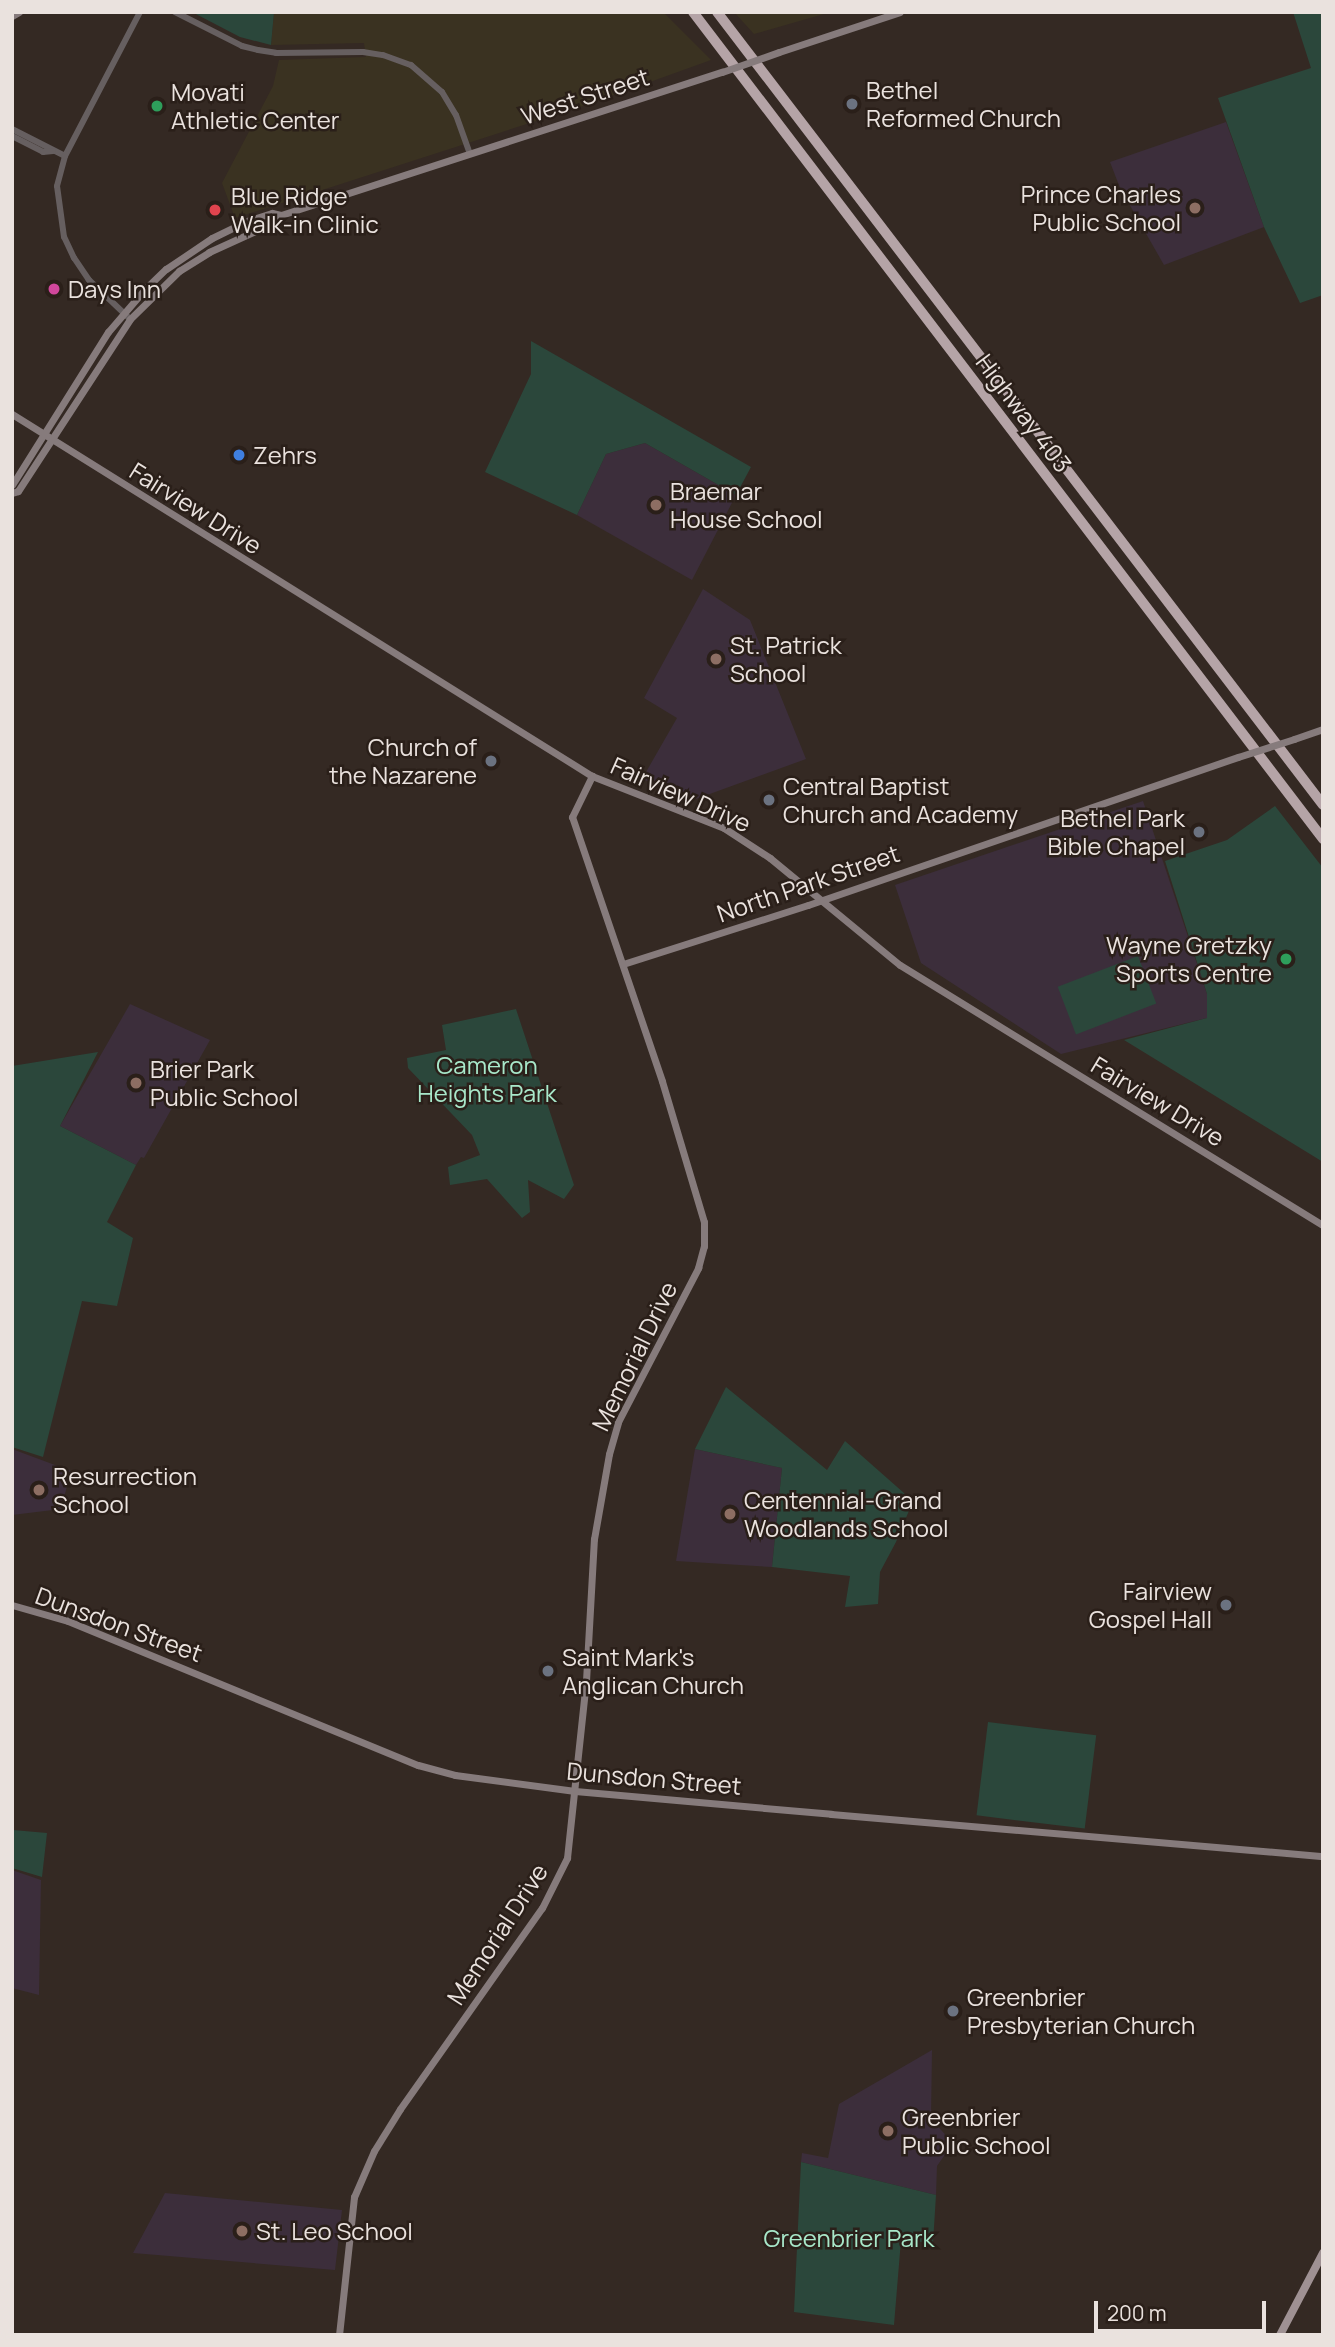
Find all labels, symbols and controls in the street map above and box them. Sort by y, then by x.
street label: West Street [518,62,652,130]
place label: Bethel Reformed Church [866,76,1061,132]
place label: Movati Athletic Center [171,78,339,134]
marker: Bethel Reformed Church [844,96,860,112]
marker: Movati Athletic Center [149,98,165,114]
place label: Prince Charles Public School [1021,180,1181,236]
place label: Blue Ridge Walk-in Clinic [231,182,379,238]
marker: Blue Ridge Walk-in Clinic [205,200,225,220]
marker: Prince Charles Public School [1187,200,1203,216]
place label: Days Inn [68,275,161,303]
marker: Days Inn [46,281,62,297]
street label: Highway 403 [970,348,1078,478]
place label: Zehrs [253,441,317,469]
marker: Zehrs [231,447,247,463]
street label: Fairview Drive [125,456,267,560]
place label: Braemar House School [670,477,823,533]
marker: Braemar House School [648,497,664,513]
place label: St. Patrick School [730,631,842,687]
marker: St. Patrick School [708,651,724,667]
place label: Church of the Nazarene [329,733,477,789]
street label: Fairview Drive [607,750,755,838]
marker: Church of the Nazarene [483,753,499,769]
place label: Central Baptist Church and Academy [783,772,1018,828]
marker: Central Baptist Church and Academy [761,792,777,808]
place label: Bethel Park Bible Chapel [1047,804,1185,860]
marker: Bethel Park Bible Chapel [1191,824,1207,840]
street label: North Park Street [713,838,903,928]
place label: Wayne Gretzky Sports Centre [1106,931,1272,987]
marker: Wayne Gretzky Sports Centre [1278,951,1294,967]
street label: Fairview Drive [1086,1050,1230,1152]
park label: Cameron Heights Park [417,1051,557,1107]
place label: Brier Park Public School [150,1055,299,1111]
marker: Brier Park Public School [128,1075,144,1091]
street label: Memorial Drive [585,1277,683,1435]
place label: Resurrection School [53,1462,197,1518]
marker: Resurrection School [31,1482,47,1498]
place label: Centennial-Grand Woodlands School [744,1486,949,1542]
marker: Centennial-Grand Woodlands School [722,1506,738,1522]
place label: Fairview Gospel Hall [1089,1577,1212,1633]
street label: Dunsdon Street [32,1581,206,1667]
marker: Fairview Gospel Hall [1218,1597,1234,1613]
place label: Saint Mark's Anglican Church [562,1643,744,1699]
marker: Saint Mark's Anglican Church [540,1663,556,1679]
street label: Dunsdon Street [565,1756,743,1800]
street label: Memorial Drive [441,1858,553,2010]
place label: Greenbrier Presbyterian Church [967,1983,1195,2039]
marker: Greenbrier Presbyterian Church [945,2003,961,2019]
place label: Greenbrier Public School [902,2103,1051,2159]
marker: Greenbrier Public School [880,2123,896,2139]
place label: St. Leo School [256,2217,413,2245]
marker: St. Leo School [234,2223,250,2239]
park label: Greenbrier Park [763,2224,935,2252]
scale bar [1097,2288,1268,2332]
text: 200 m [1107,2299,1167,2327]

